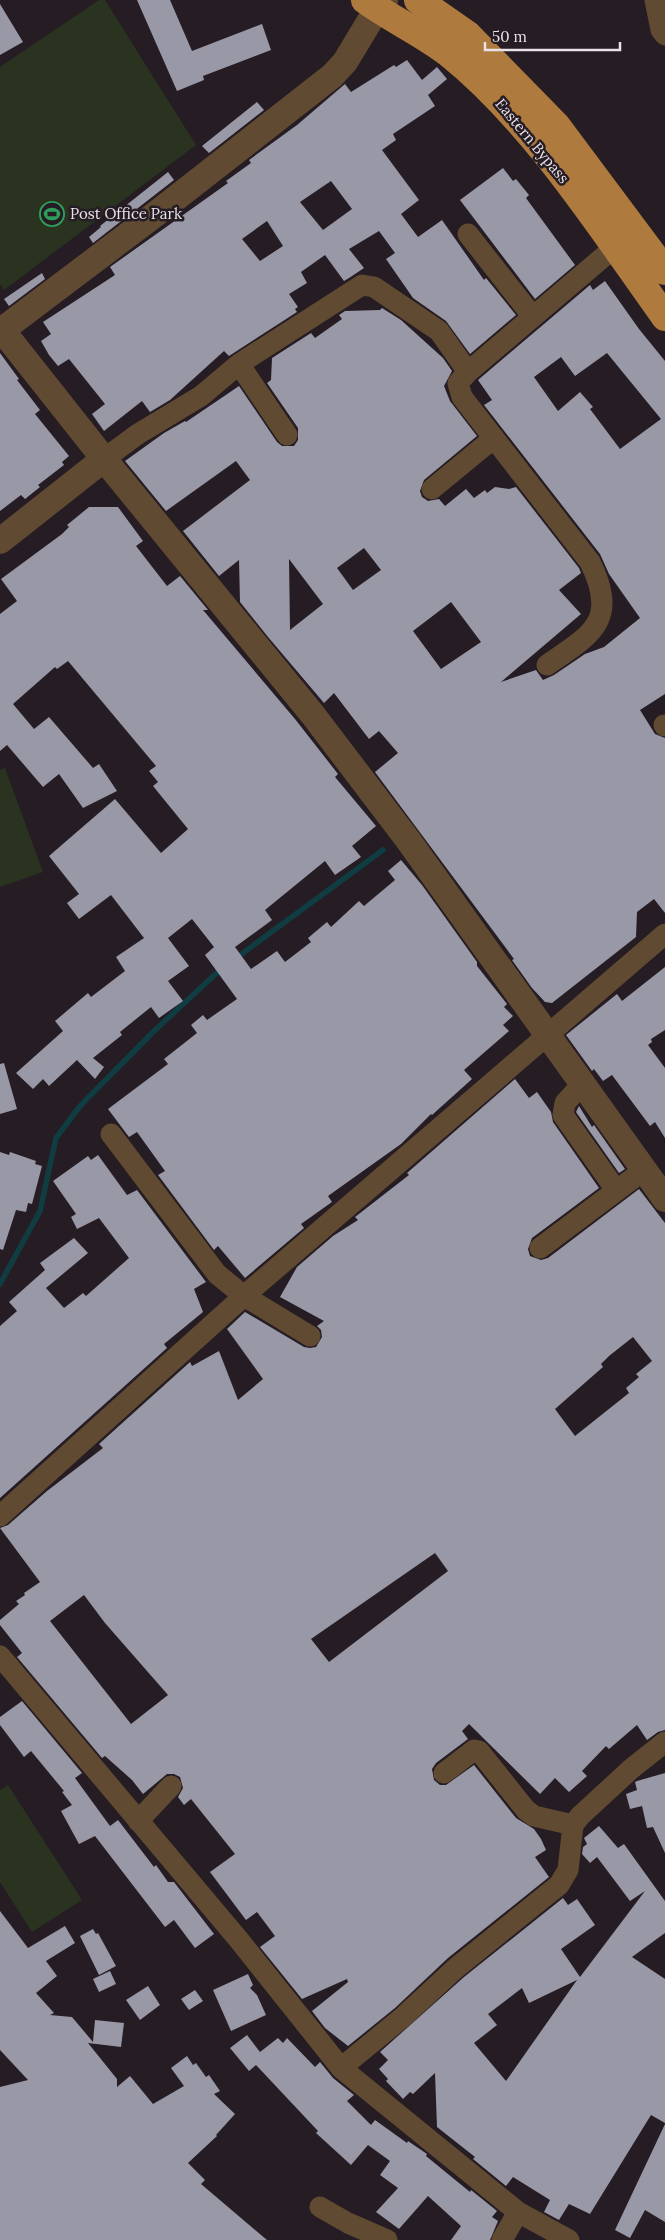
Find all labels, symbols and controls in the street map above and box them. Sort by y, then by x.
scale bar [485,20,620,52]
text: 50 m [492,27,527,46]
street label: Eastern Bypass [491,94,573,187]
sports icon: Post Office Park [39,201,65,227]
place label: Post Office Park [70,204,182,223]

